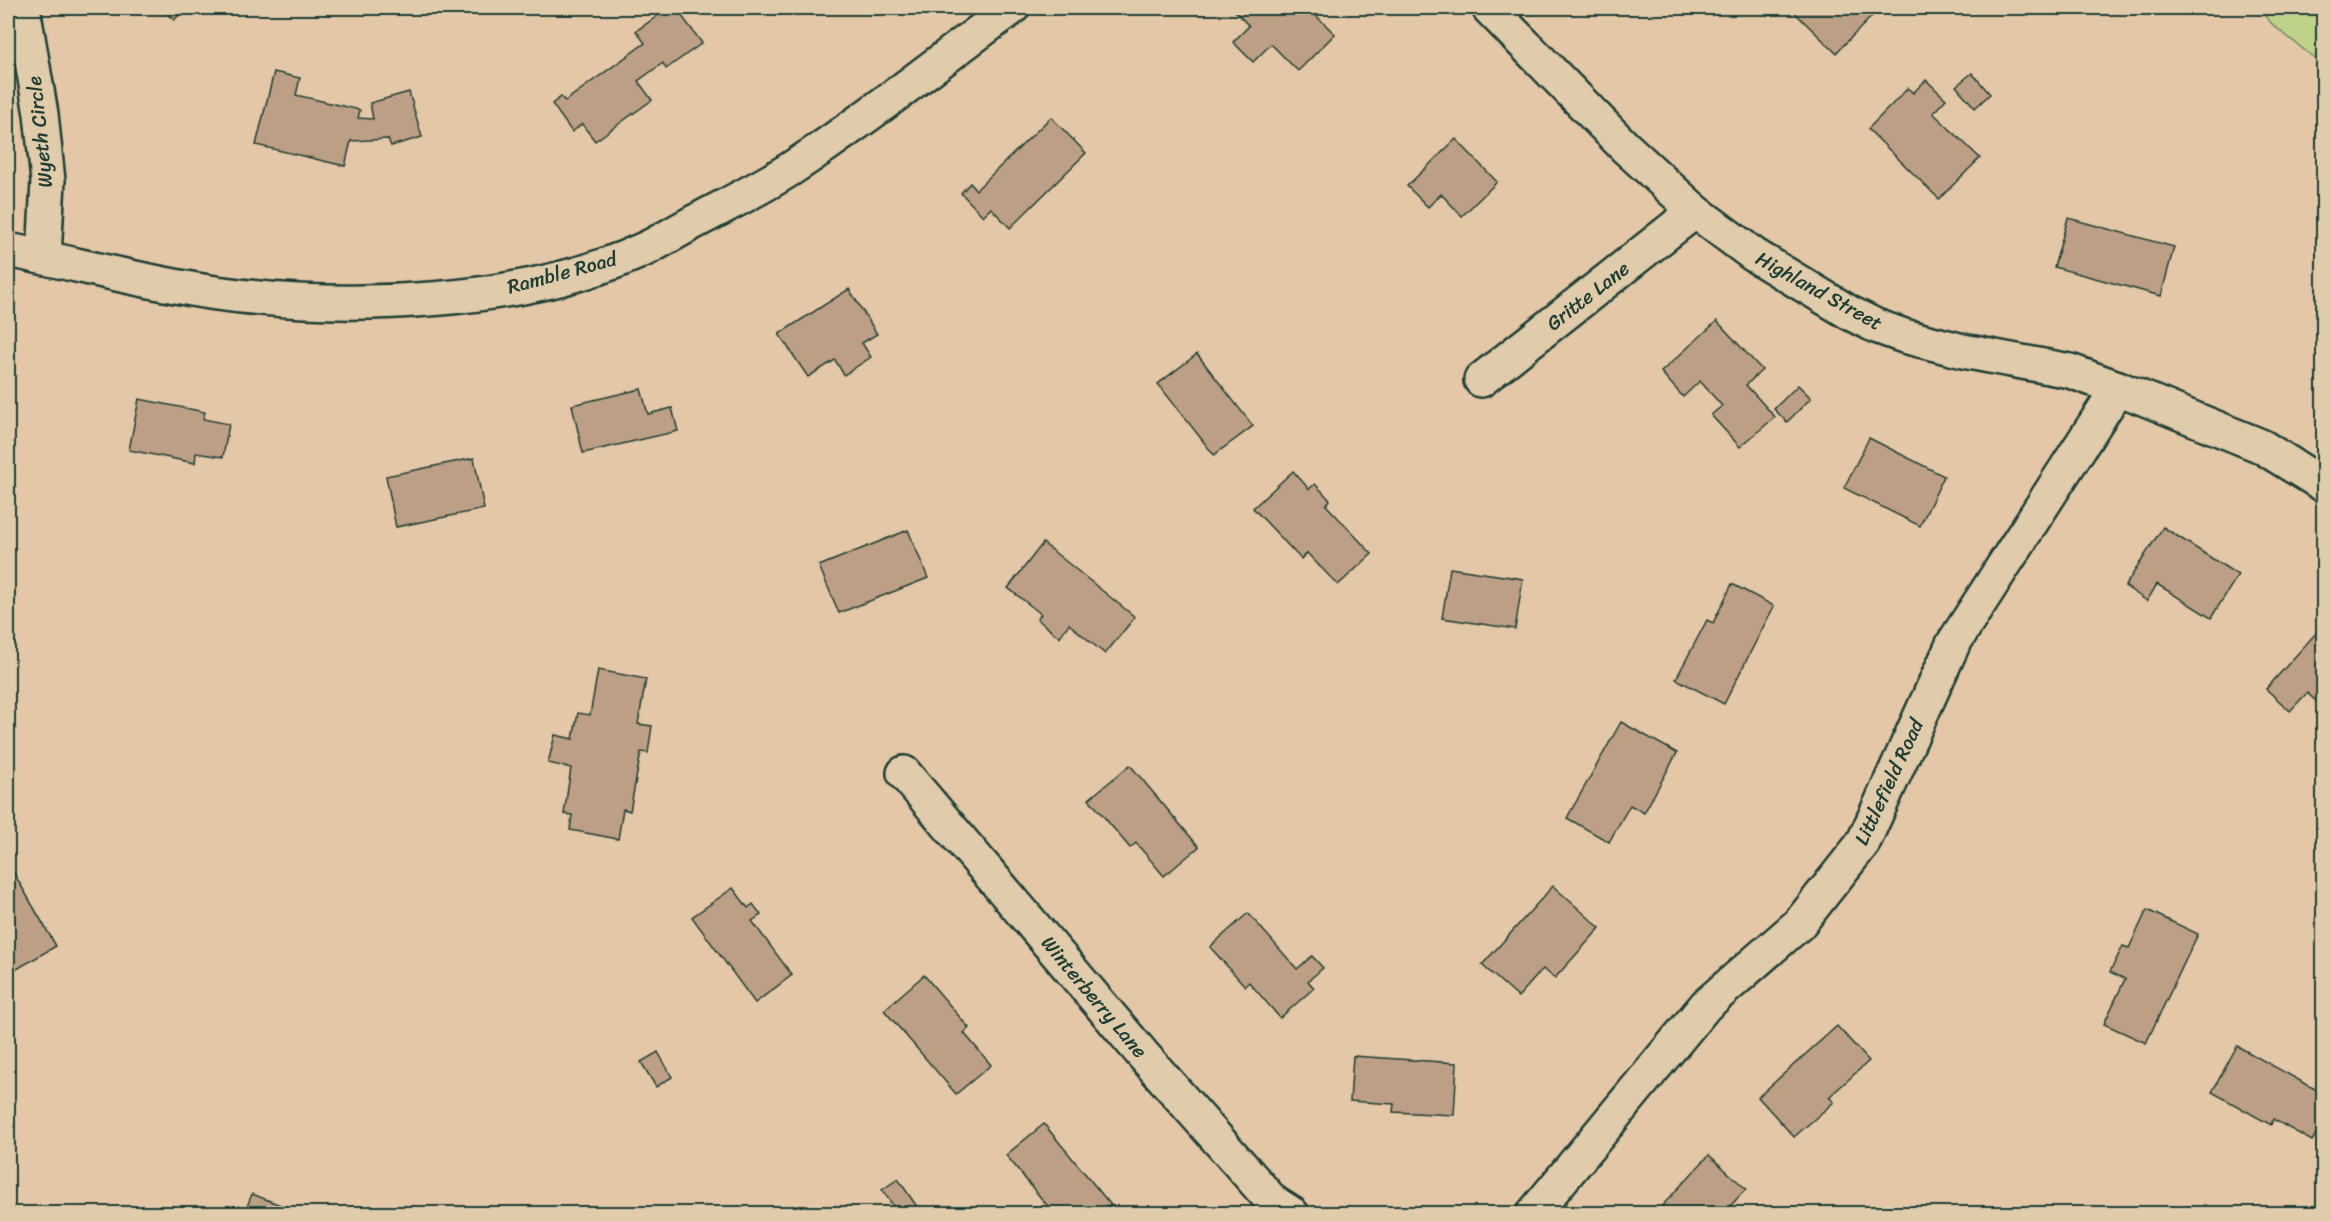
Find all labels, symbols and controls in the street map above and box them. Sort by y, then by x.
street label: Wyeth Circle [17,74,63,190]
street label: Ramble Road [503,241,622,304]
street label: Highland Street [1749,242,1889,341]
street label: Gritte Lane [1538,252,1638,340]
street label: Littlefield Road [1844,712,1934,851]
street label: Winterberry Lane [1032,928,1156,1066]

